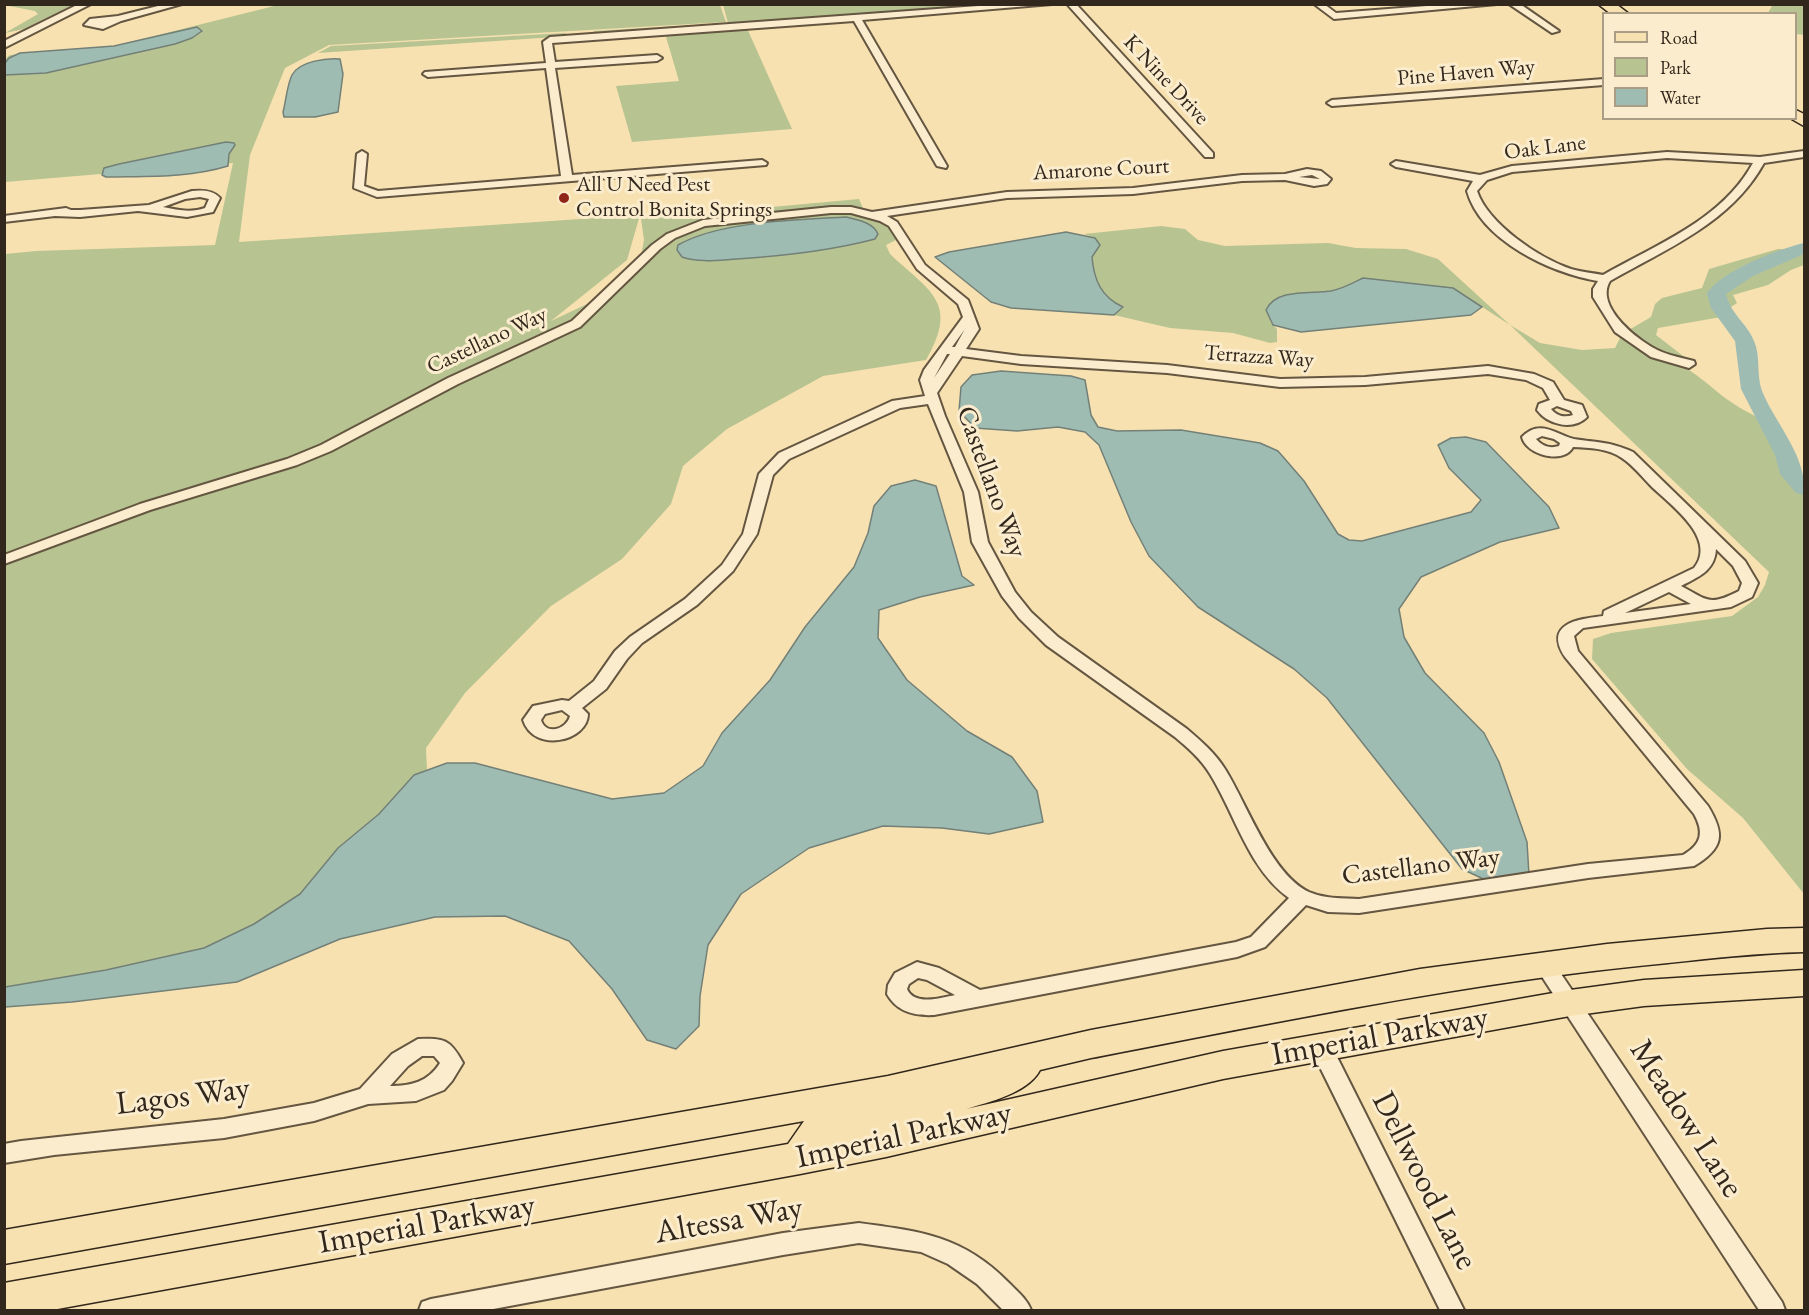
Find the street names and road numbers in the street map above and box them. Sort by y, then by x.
street label: K Nine Drive [1118,29,1214,131]
street label: Pine Haven Way [1396,54,1536,92]
street label: Oak Lane [1503,130,1587,166]
street label: Amarone Court [1032,153,1170,187]
street label: Castellano Way [423,302,551,380]
street label: Terrazza Way [1203,340,1315,374]
street label: Castellano Way [949,402,1033,562]
street label: Castellano Way [1340,841,1502,893]
street label: Imperial Parkway [1269,998,1491,1076]
street label: Meadow Lane [1620,1033,1752,1205]
street label: Lagos Way [114,1069,252,1125]
street label: Dellwood Lane [1362,1086,1486,1276]
street label: Imperial Parkway [793,1094,1015,1178]
street label: Imperial Parkway [316,1186,538,1264]
street label: Altessa Way [652,1189,806,1253]

